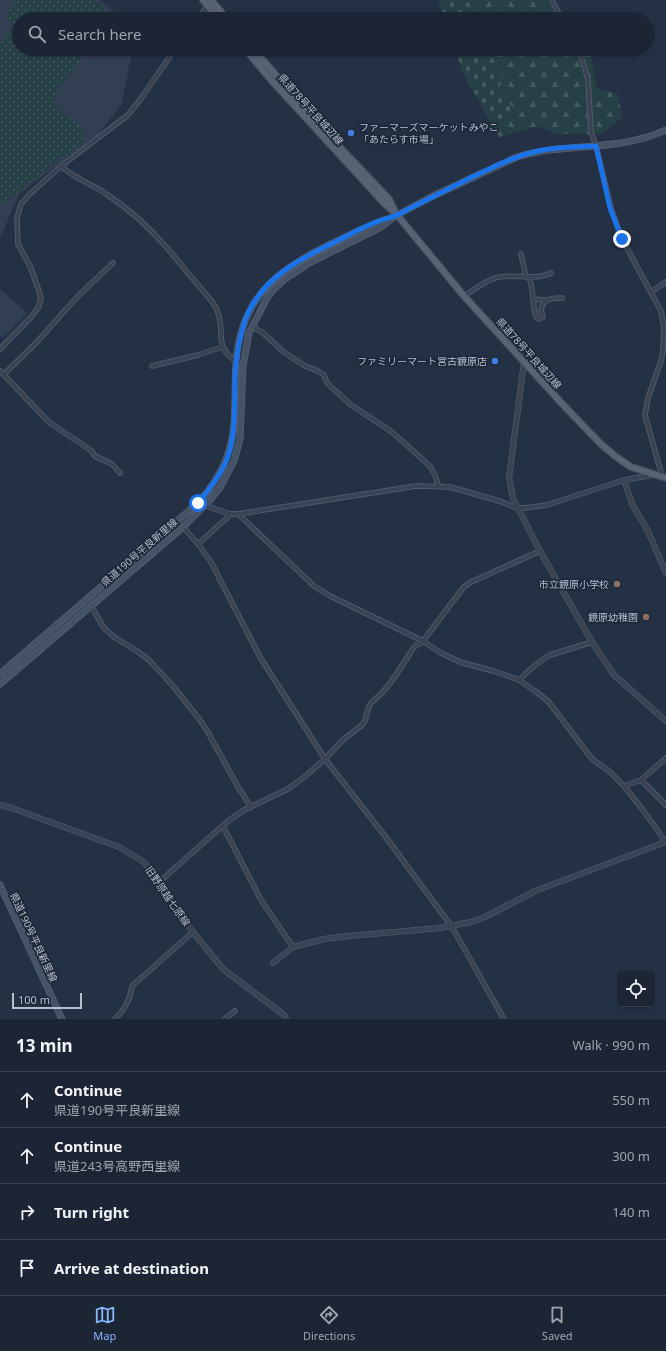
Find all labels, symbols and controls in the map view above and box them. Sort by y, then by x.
search box [12,12,654,56]
icon: search [26,23,48,45]
text: Search here [58,24,141,44]
street label: 県道78号平良城辺線 [275,70,347,148]
place label: ファーマーズマーケットみやこ 「あたらす市場」 [359,120,499,146]
marker: ファーマーズマーケットみやこ 「あたらす市場」 [346,128,356,138]
route end [613,230,631,248]
street label: 県道78号平良城辺線 [493,314,565,392]
place label: ファミリーマート宮古鏡原店 [357,354,487,368]
marker: ファミリーマート宮古鏡原店 [490,356,500,366]
route start [189,494,207,512]
street label: 県道190号平良新里線 [98,515,180,589]
place label: 市立鏡原小学校 [539,577,609,591]
marker: 市立鏡原小学校 [612,579,622,589]
place label: 鏡原幼稚園 [588,610,638,624]
marker: 鏡原幼稚園 [641,612,651,622]
street label: 旧野原越七原線 [142,863,194,929]
street label: 県道190号平良新里線 [7,890,61,984]
map controls [618,971,654,1007]
button: locate [618,971,654,1007]
scale bar [12,991,82,1010]
text: 100 m [18,992,50,1007]
text: 13 min [16,1034,73,1057]
text: Walk · 990 m [572,1036,650,1054]
text: Continue [54,1080,122,1100]
icon: ahead [16,1089,38,1111]
text: 550 m [612,1091,650,1109]
text: 県道190号平良新里線 [54,1101,180,1119]
text: Continue [54,1136,122,1156]
icon: ahead [16,1145,38,1167]
text: 300 m [612,1147,650,1165]
text: 県道243号高野西里線 [54,1157,180,1175]
icon: right [16,1201,38,1223]
text: Turn right [54,1202,129,1222]
text: 140 m [612,1203,650,1221]
icon: arrive [16,1257,38,1279]
text: Arrive at destination [54,1258,209,1278]
tab: Map [93,1304,116,1343]
tab: Directions [303,1304,355,1343]
tab: Saved [542,1304,573,1343]

